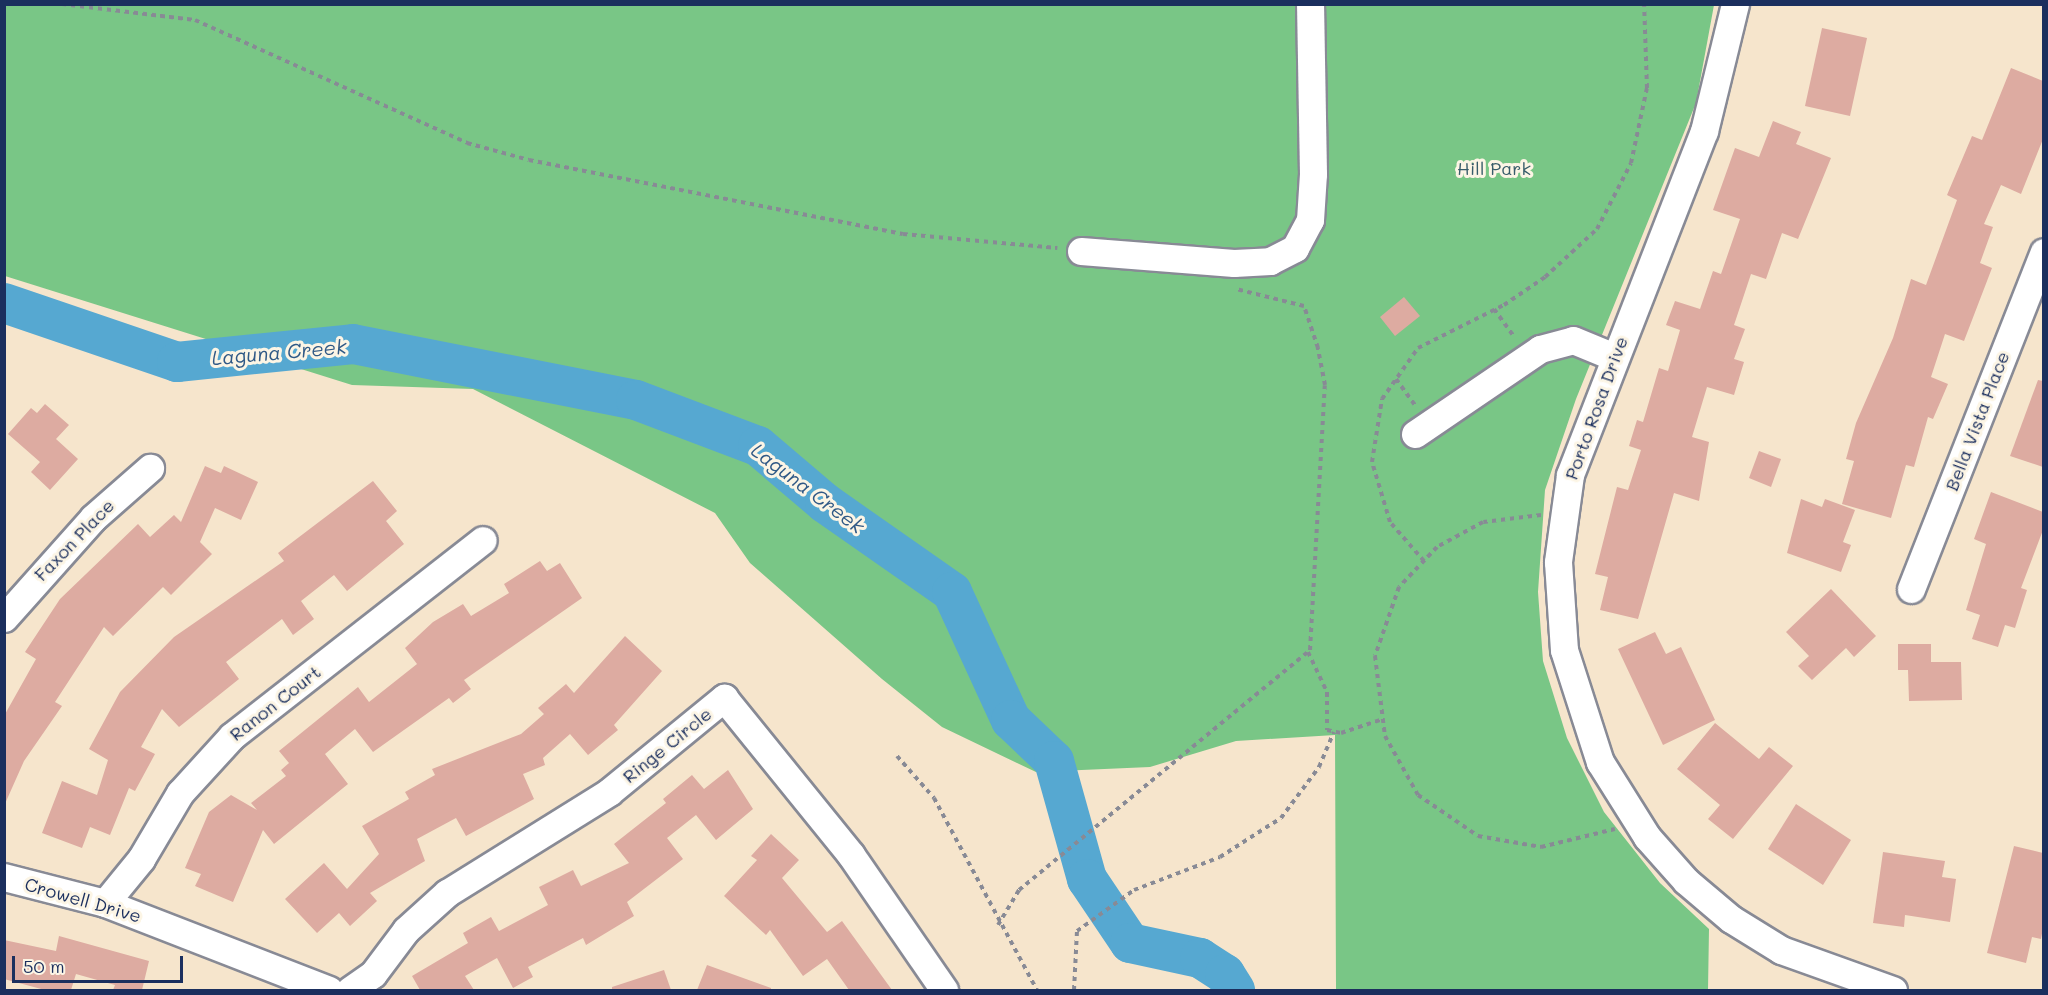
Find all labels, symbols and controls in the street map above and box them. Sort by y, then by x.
park label: Hill Park [1457,157,1531,179]
water label: Laguna Creek [211,334,347,370]
street label: Porto Rosa Drive [1560,334,1632,482]
street label: Bella Vista Place [1940,348,2014,494]
water label: Laguna Creek [747,438,869,538]
street label: Faxon Place [30,495,118,585]
street label: Ranon Court [225,661,325,745]
street label: Ringe Circle [618,703,716,787]
street label: Crowell Drive [22,873,144,927]
scale bar [15,944,186,982]
text: 50 m [23,954,65,978]

